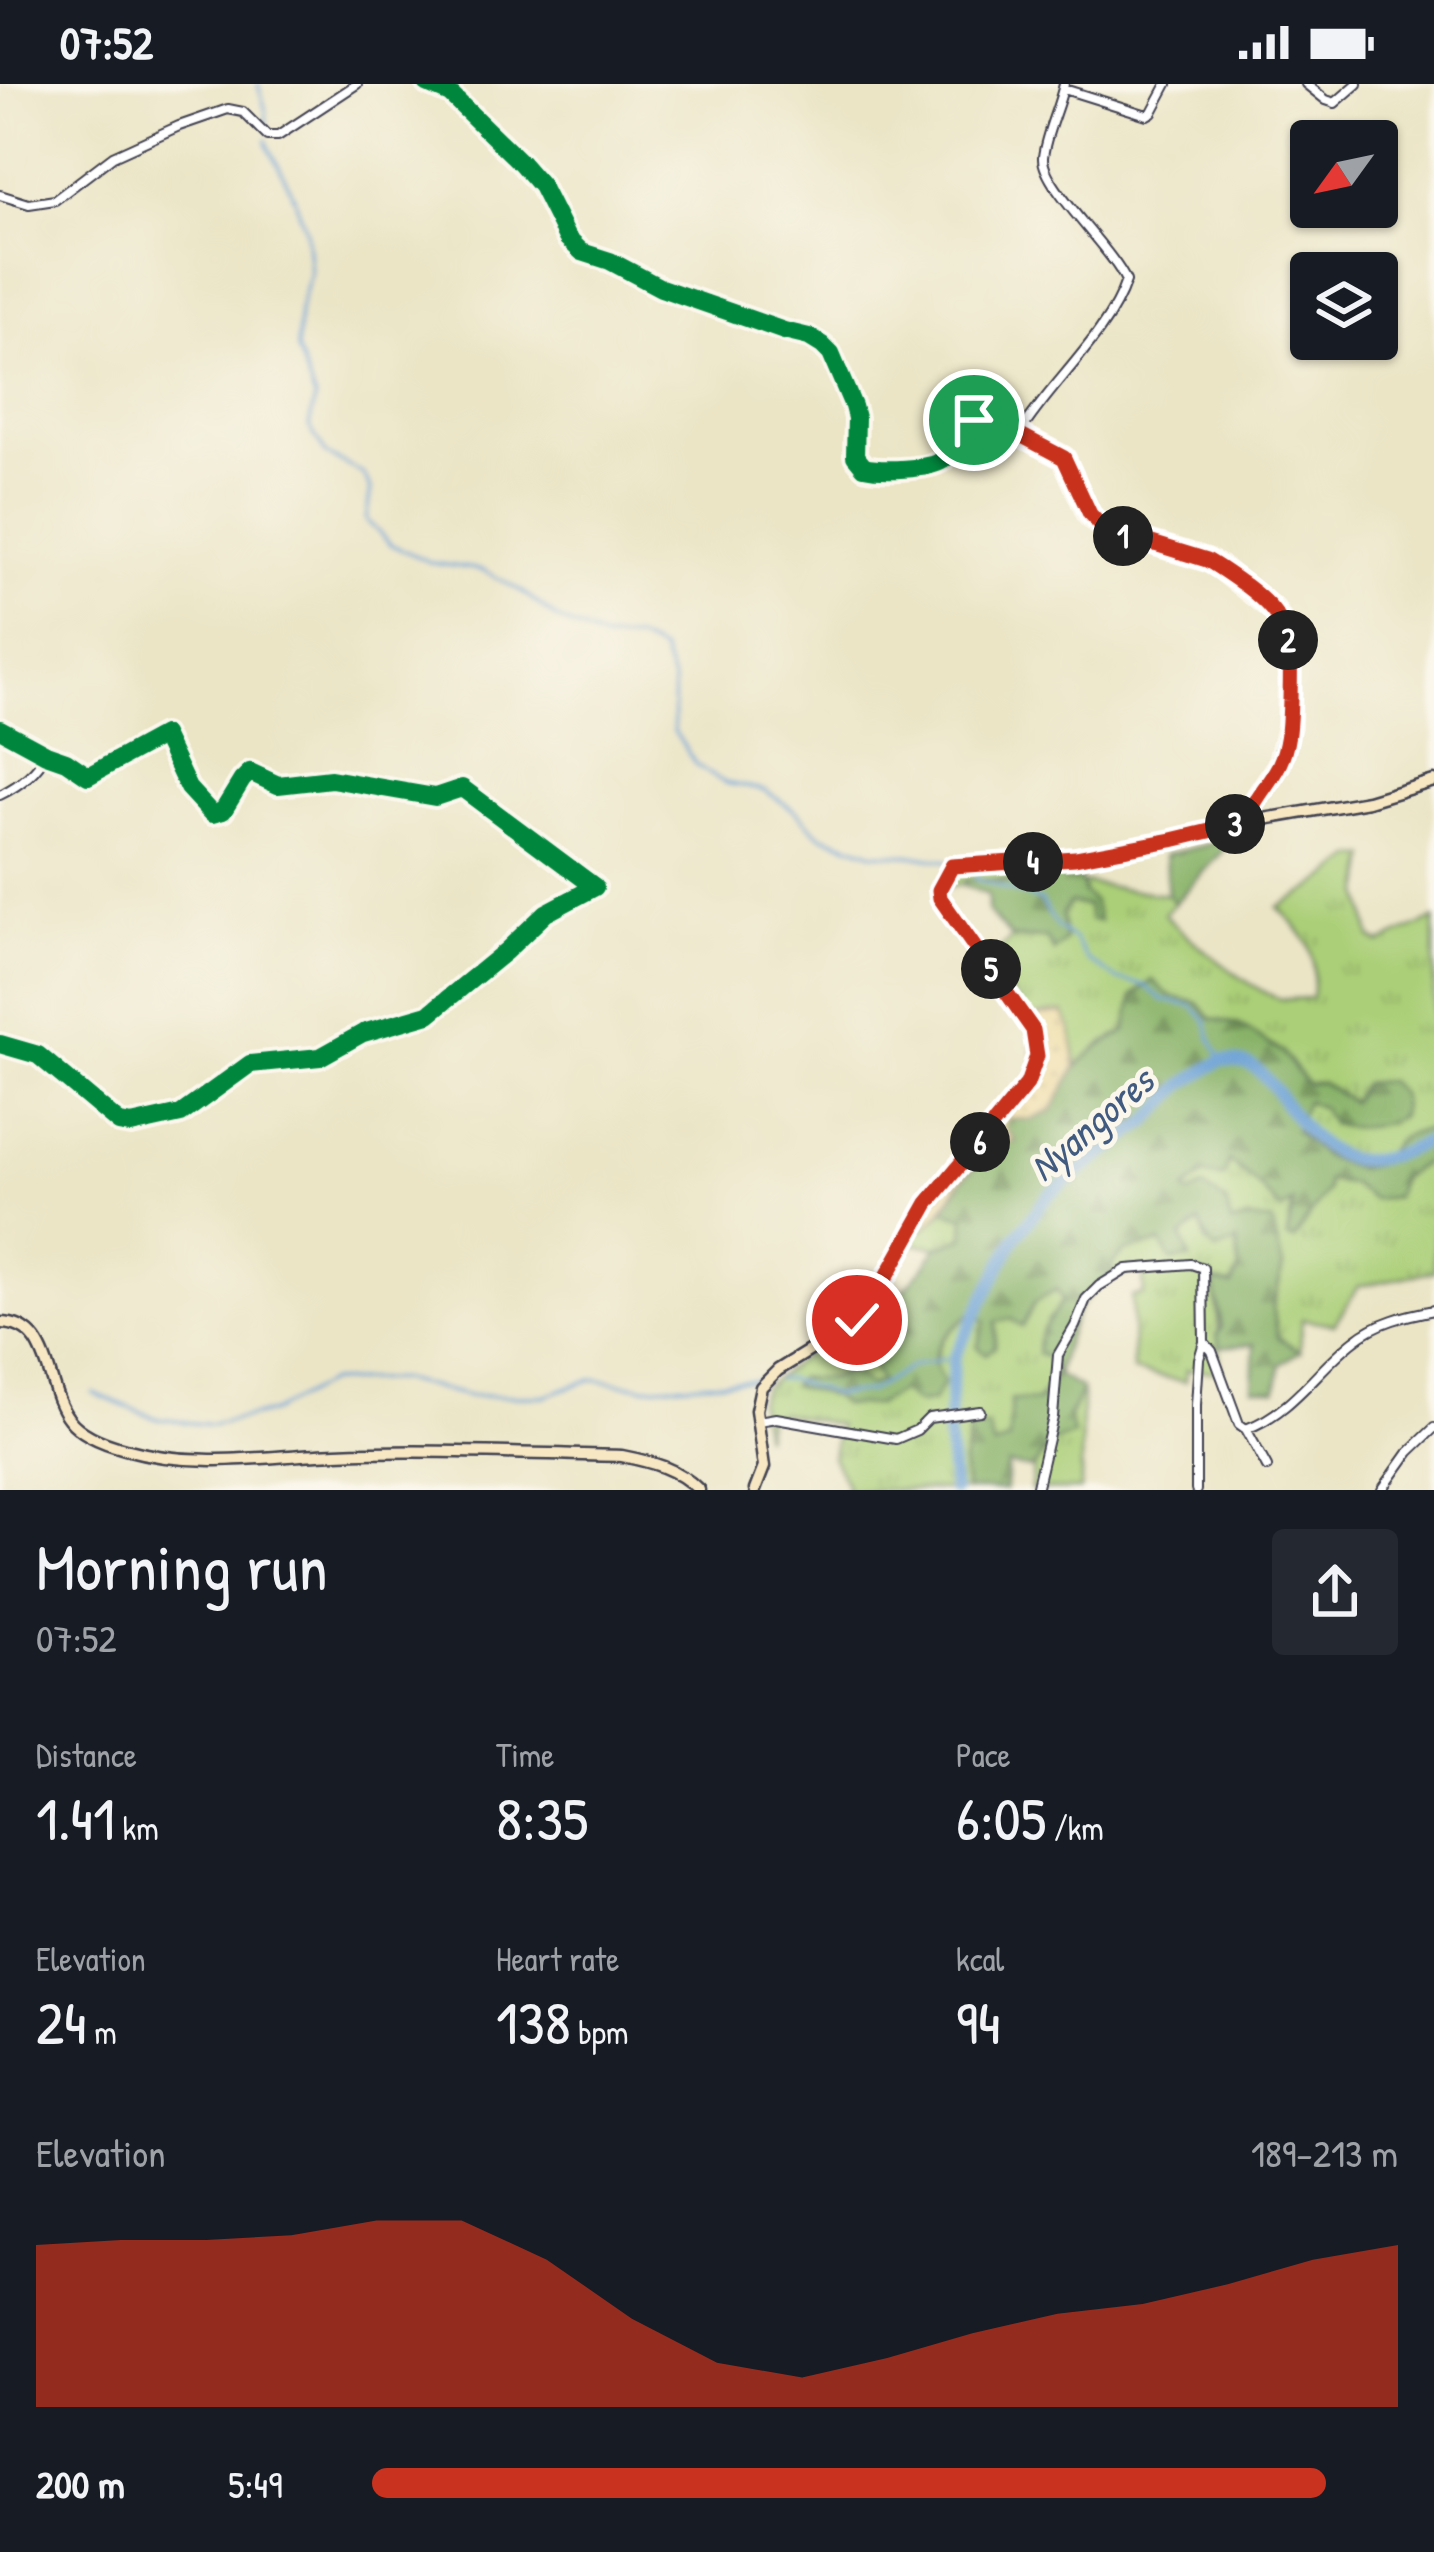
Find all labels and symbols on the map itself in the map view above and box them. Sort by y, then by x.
north arrow [1290,120,1398,228]
pin [923,369,1025,471]
pin: 1 [1093,506,1153,566]
pin: 2 [1258,610,1318,670]
pin: 3 [1205,794,1265,854]
pin: 4 [1003,832,1063,892]
pin: 5 [961,939,1021,999]
water label: Nyangores [1017,1053,1167,1193]
pin: 6 [950,1112,1010,1172]
pin [806,1269,908,1371]

